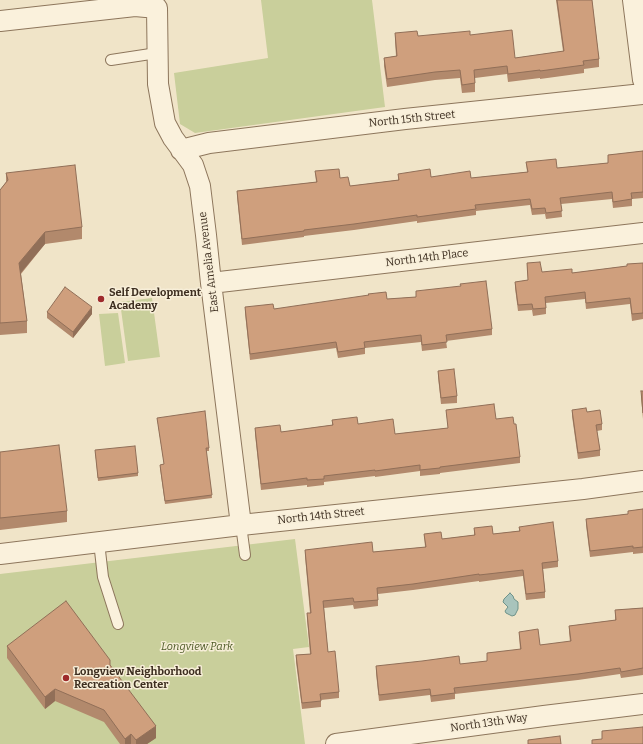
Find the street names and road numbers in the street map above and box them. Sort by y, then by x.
street label: North 15th Street [368,108,456,130]
street label: East Amelia Avenue [196,211,222,313]
street label: North 14th Place [385,246,469,270]
street label: North 14th Street [277,505,365,527]
street label: North 13th Way [449,711,529,735]

